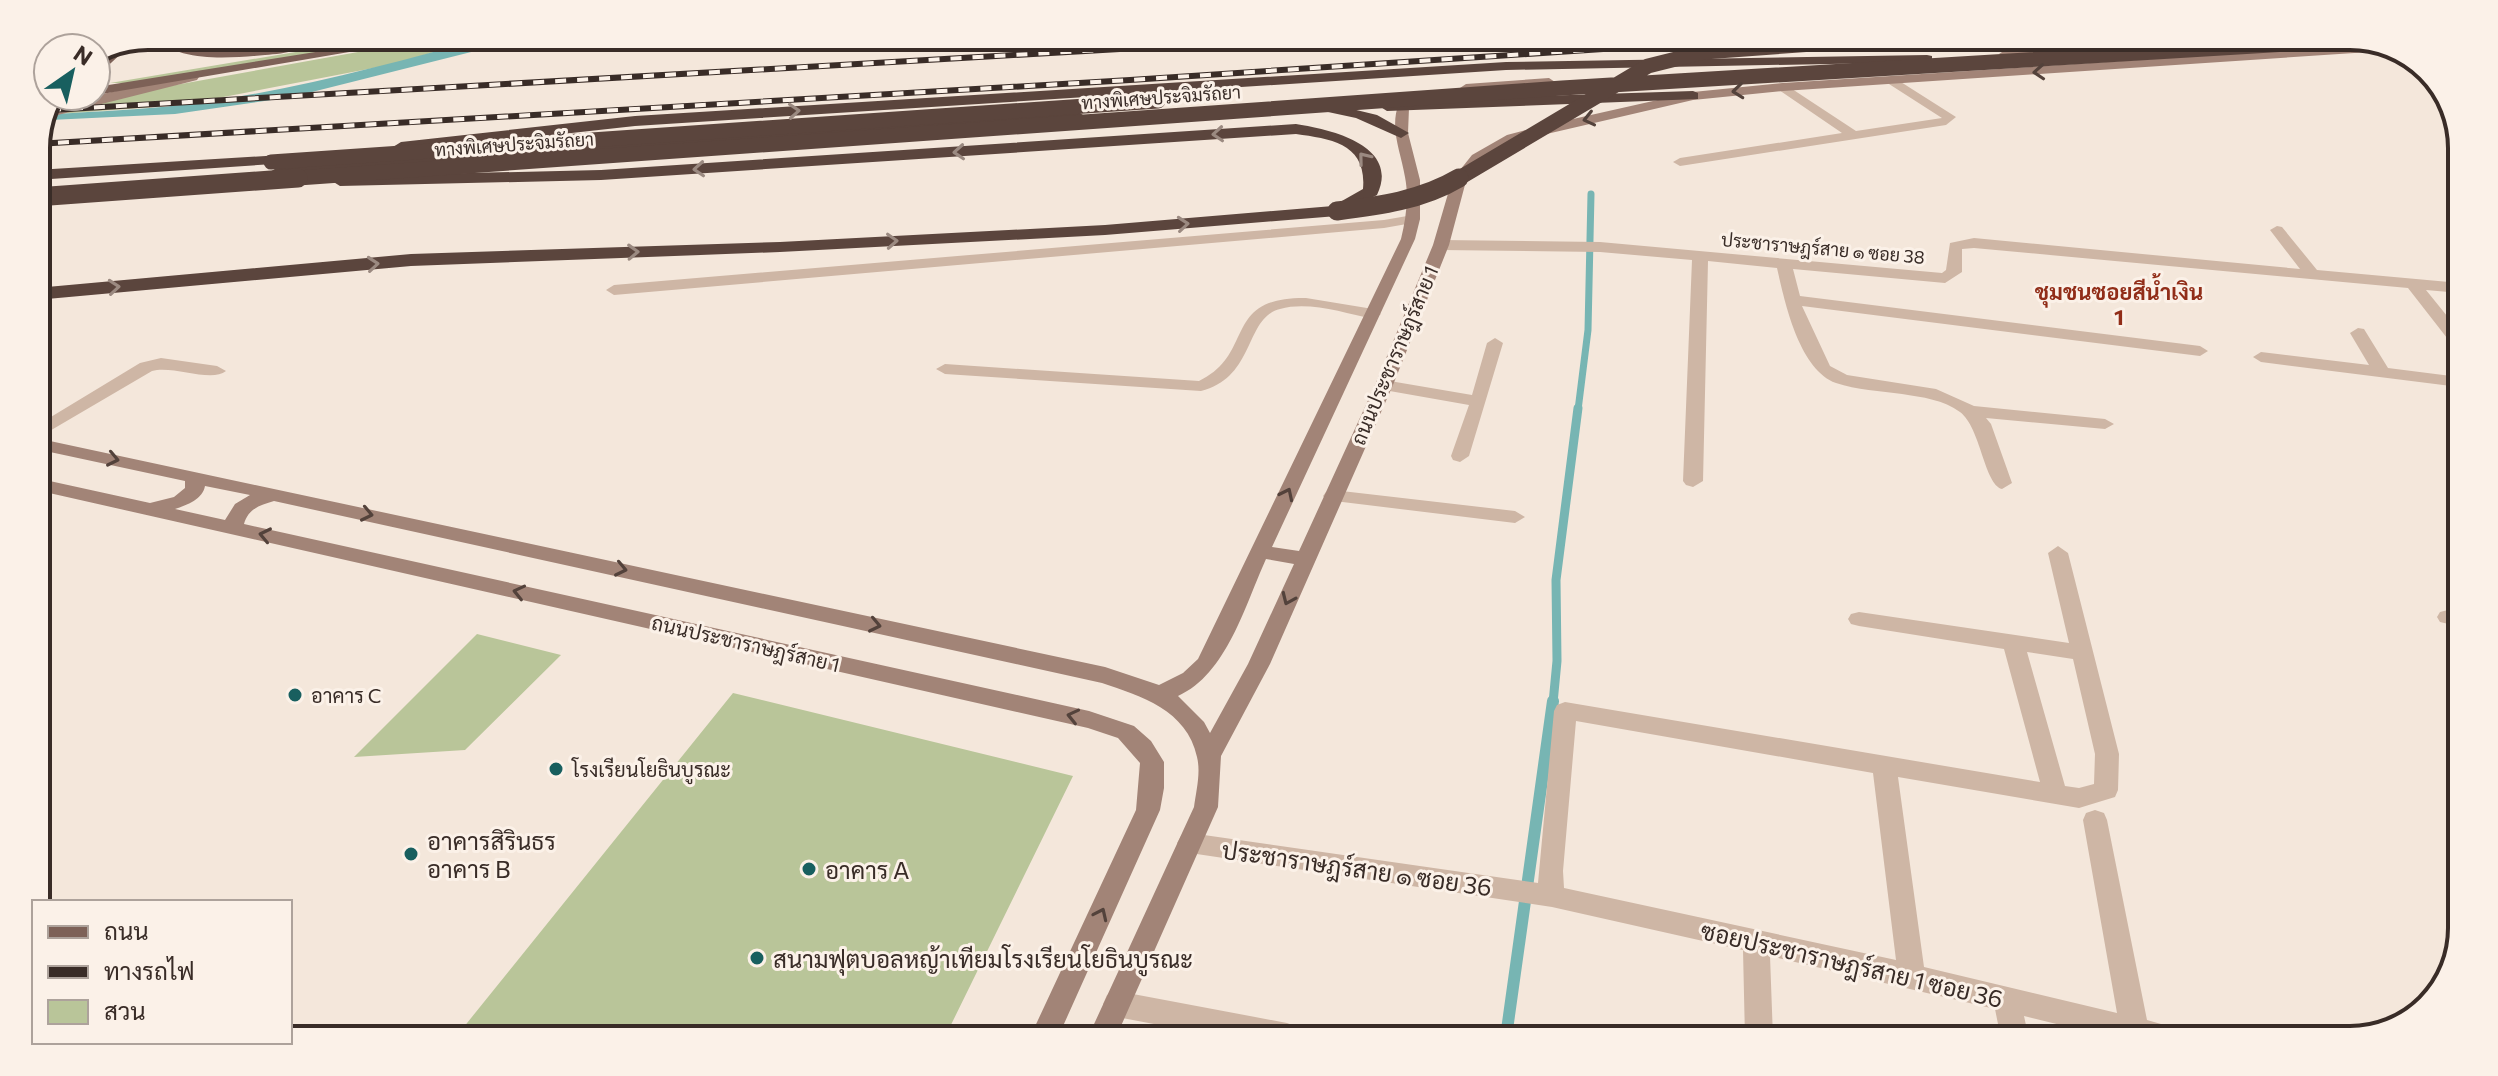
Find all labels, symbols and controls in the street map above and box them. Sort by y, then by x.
north arrow [32,32,112,112]
text: N [69,39,98,71]
one-way arrow [2032,63,2045,80]
street label: ทางพิเศษประจิมรัถยา [1081,80,1241,114]
one-way arrow [1731,82,1744,99]
one-way arrow [788,102,801,119]
one-way arrow [1583,110,1597,127]
one-way arrow [1211,125,1224,142]
street label: ทางพิเศษประจิมรัถยา [434,127,594,161]
one-way arrow [952,143,965,160]
one-way arrow [1359,152,1373,167]
one-way arrow [692,160,705,177]
one-way arrow [1177,216,1190,233]
street label: ประชาราษฎร์สาย ๑ ซอย 38 [1720,227,1926,270]
one-way arrow [886,233,899,250]
one-way arrow [627,244,640,261]
one-way arrow [367,256,380,273]
street label: ถนนประชาราษฎร์สาย 1 [1344,261,1445,449]
district label: ชุมชนซอยสีน้ำเงิน 1 [2035,273,2203,330]
one-way arrow [108,279,121,296]
one-way arrow [105,450,119,467]
one-way arrow [1277,487,1293,502]
one-way arrow [359,505,373,522]
one-way arrow [259,527,272,544]
one-way arrow [613,560,627,577]
one-way arrow [512,584,526,601]
one-way arrow [1281,591,1297,605]
street label: ถนนประชาราษฎร์สาย 1 [649,609,843,679]
one-way arrow [867,616,881,633]
place label: อาคาร C [311,683,381,707]
marker: อาคาร C [286,686,304,704]
one-way arrow [1066,709,1080,726]
place label: โรงเรียนโยธินบูรณะ [571,757,731,785]
marker: โรงเรียนโยธินบูรณะ [547,760,565,778]
place label: อาคารสิรินธร อาคาร B [427,826,556,883]
street label: ประชาราษฎร์สาย ๑ ซอย 36 [1220,835,1494,904]
marker: อาคารสิรินธร อาคาร B [402,845,420,863]
place label: อาคาร A [825,855,910,884]
marker: อาคาร A [800,860,818,878]
legend [32,900,292,1044]
one-way arrow [1091,907,1107,922]
street label: ซอยประชาราษฎร์สาย 1 ซอย 36 [1698,915,2006,1016]
text: ถนน [104,916,149,945]
place label: สนามฟุตบอลหญ้าเทียมโรงเรียนโยธินบูรณะ [773,944,1193,977]
marker: สนามฟุตบอลหญ้าเทียมโรงเรียนโยธินบูรณะ [748,949,766,967]
text: ทางรถไฟ [104,956,195,985]
text: สวน [104,996,146,1025]

